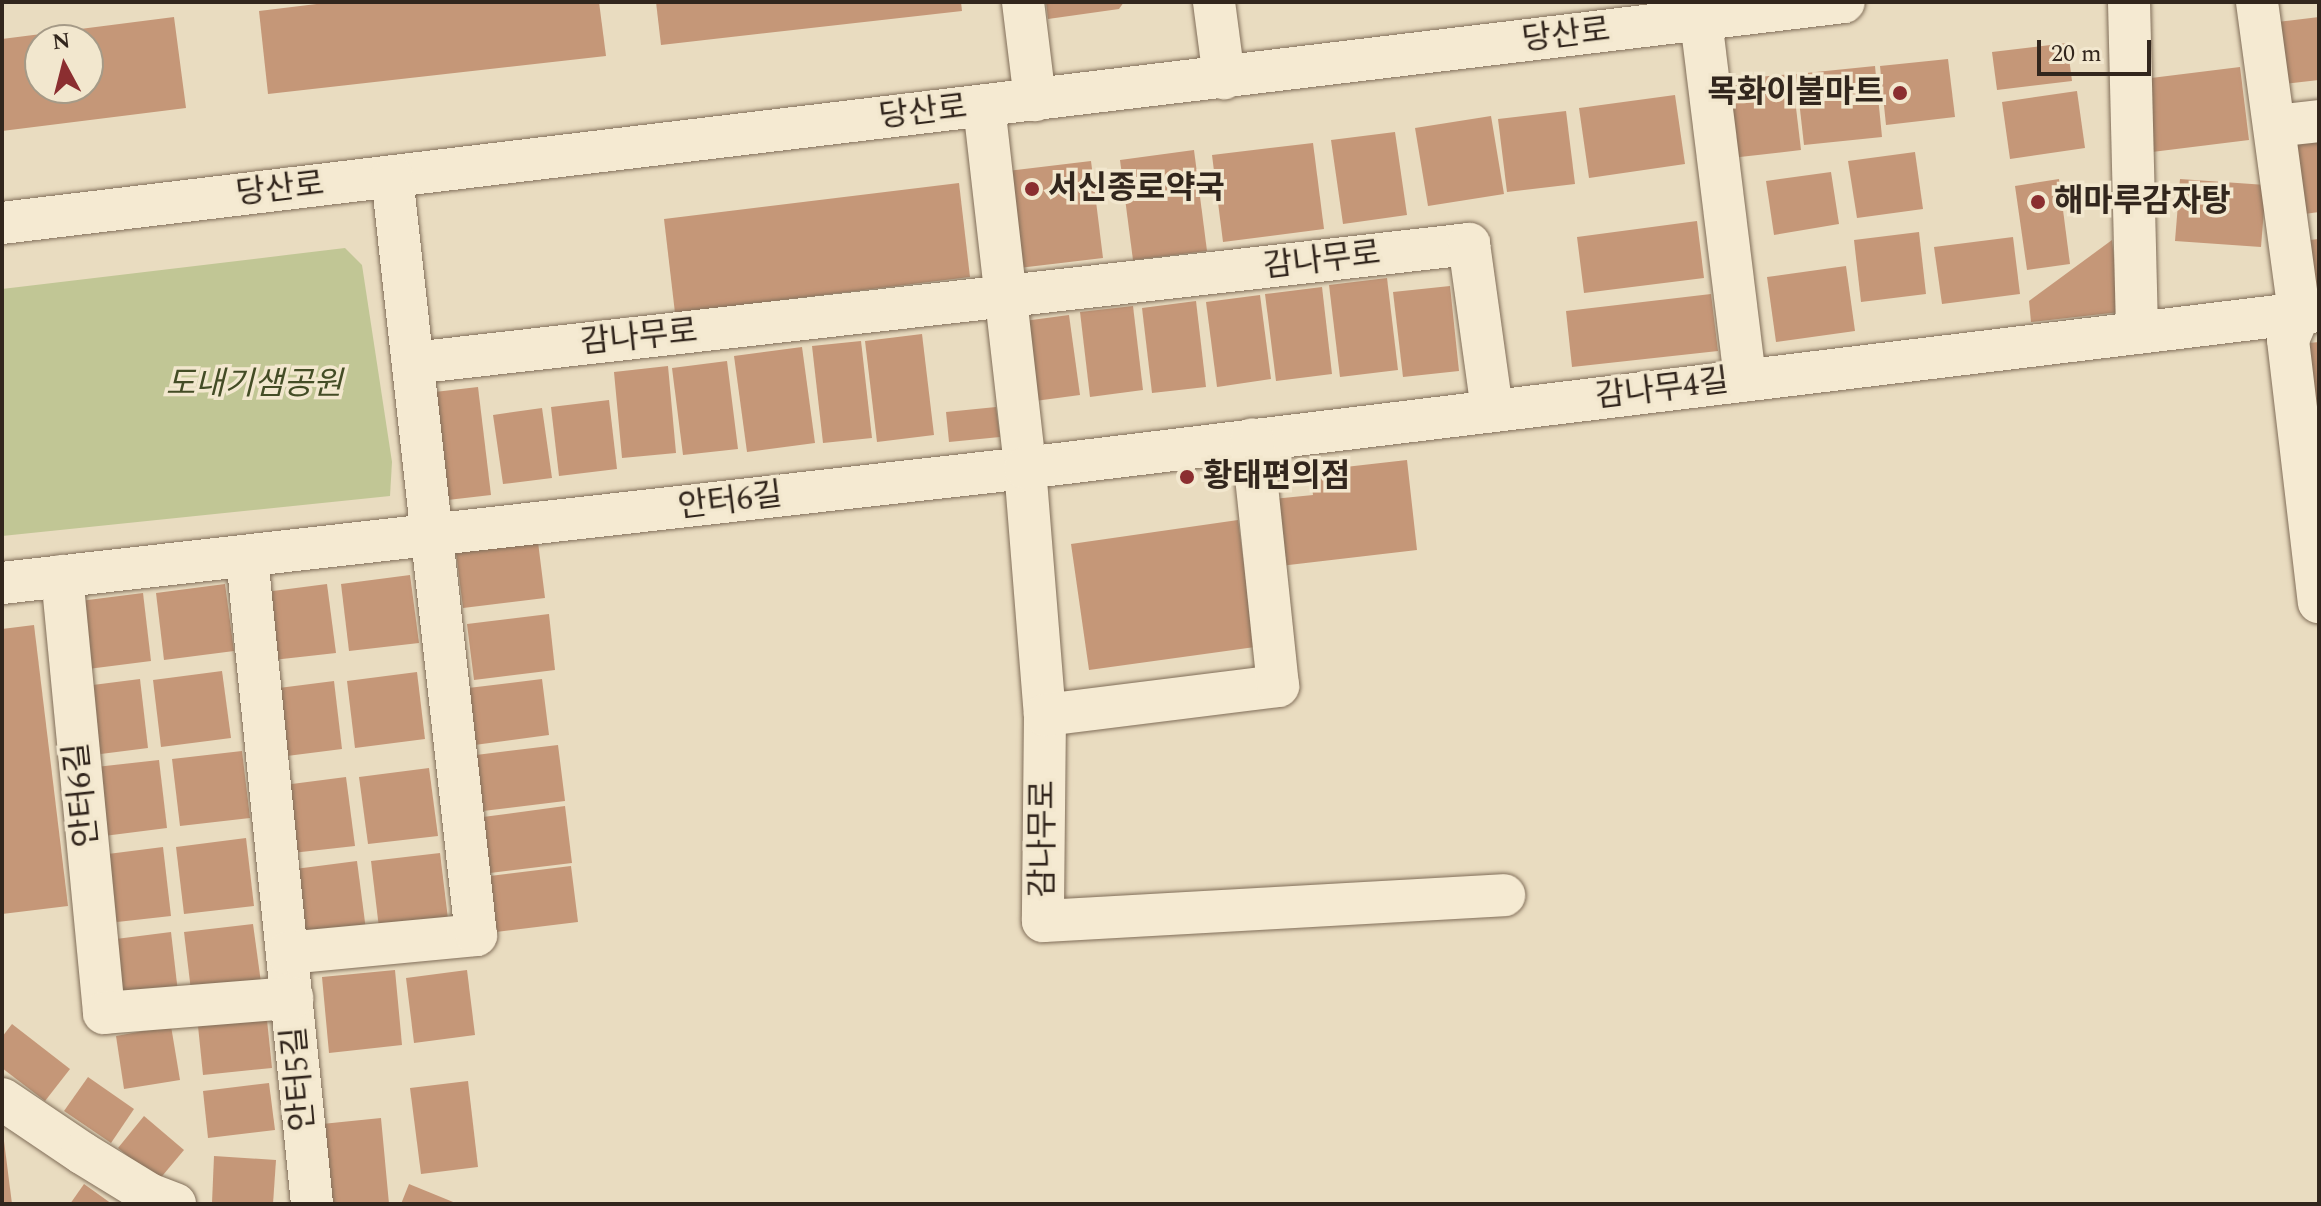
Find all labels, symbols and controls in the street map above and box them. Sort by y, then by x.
street label: 당산로 [1520,12,1612,60]
north arrow [24,24,104,104]
text: N [50,24,72,59]
scale bar [2041,24,2155,74]
text: 20 m [2051,36,2102,72]
place label: 목화이불마트 [1707,74,1884,112]
marker: 목화이불마트 [1891,84,1909,102]
street label: 당산로 [877,89,969,137]
street label: 당산로 [234,166,326,214]
place label: 서신종로약국 [1048,170,1225,208]
marker: 서신종로약국 [1023,180,1041,198]
place label: 해마루감자탕 [2054,183,2231,221]
marker: 해마루감자탕 [2029,193,2047,211]
street label: 감나무로 [1261,235,1383,287]
street label: 감나무로 [578,313,700,363]
street label: 감나무4길 [1593,363,1731,417]
park label: 도내기샘공원 [166,366,342,404]
place label: 황태편의점 [1203,458,1350,496]
marker: 황태편의점 [1178,468,1196,486]
street label: 안터6길 [676,477,784,527]
street label: 안터6길 [58,741,108,849]
street label: 감나무로 [1025,780,1063,898]
street label: 안터5길 [276,1025,324,1133]

